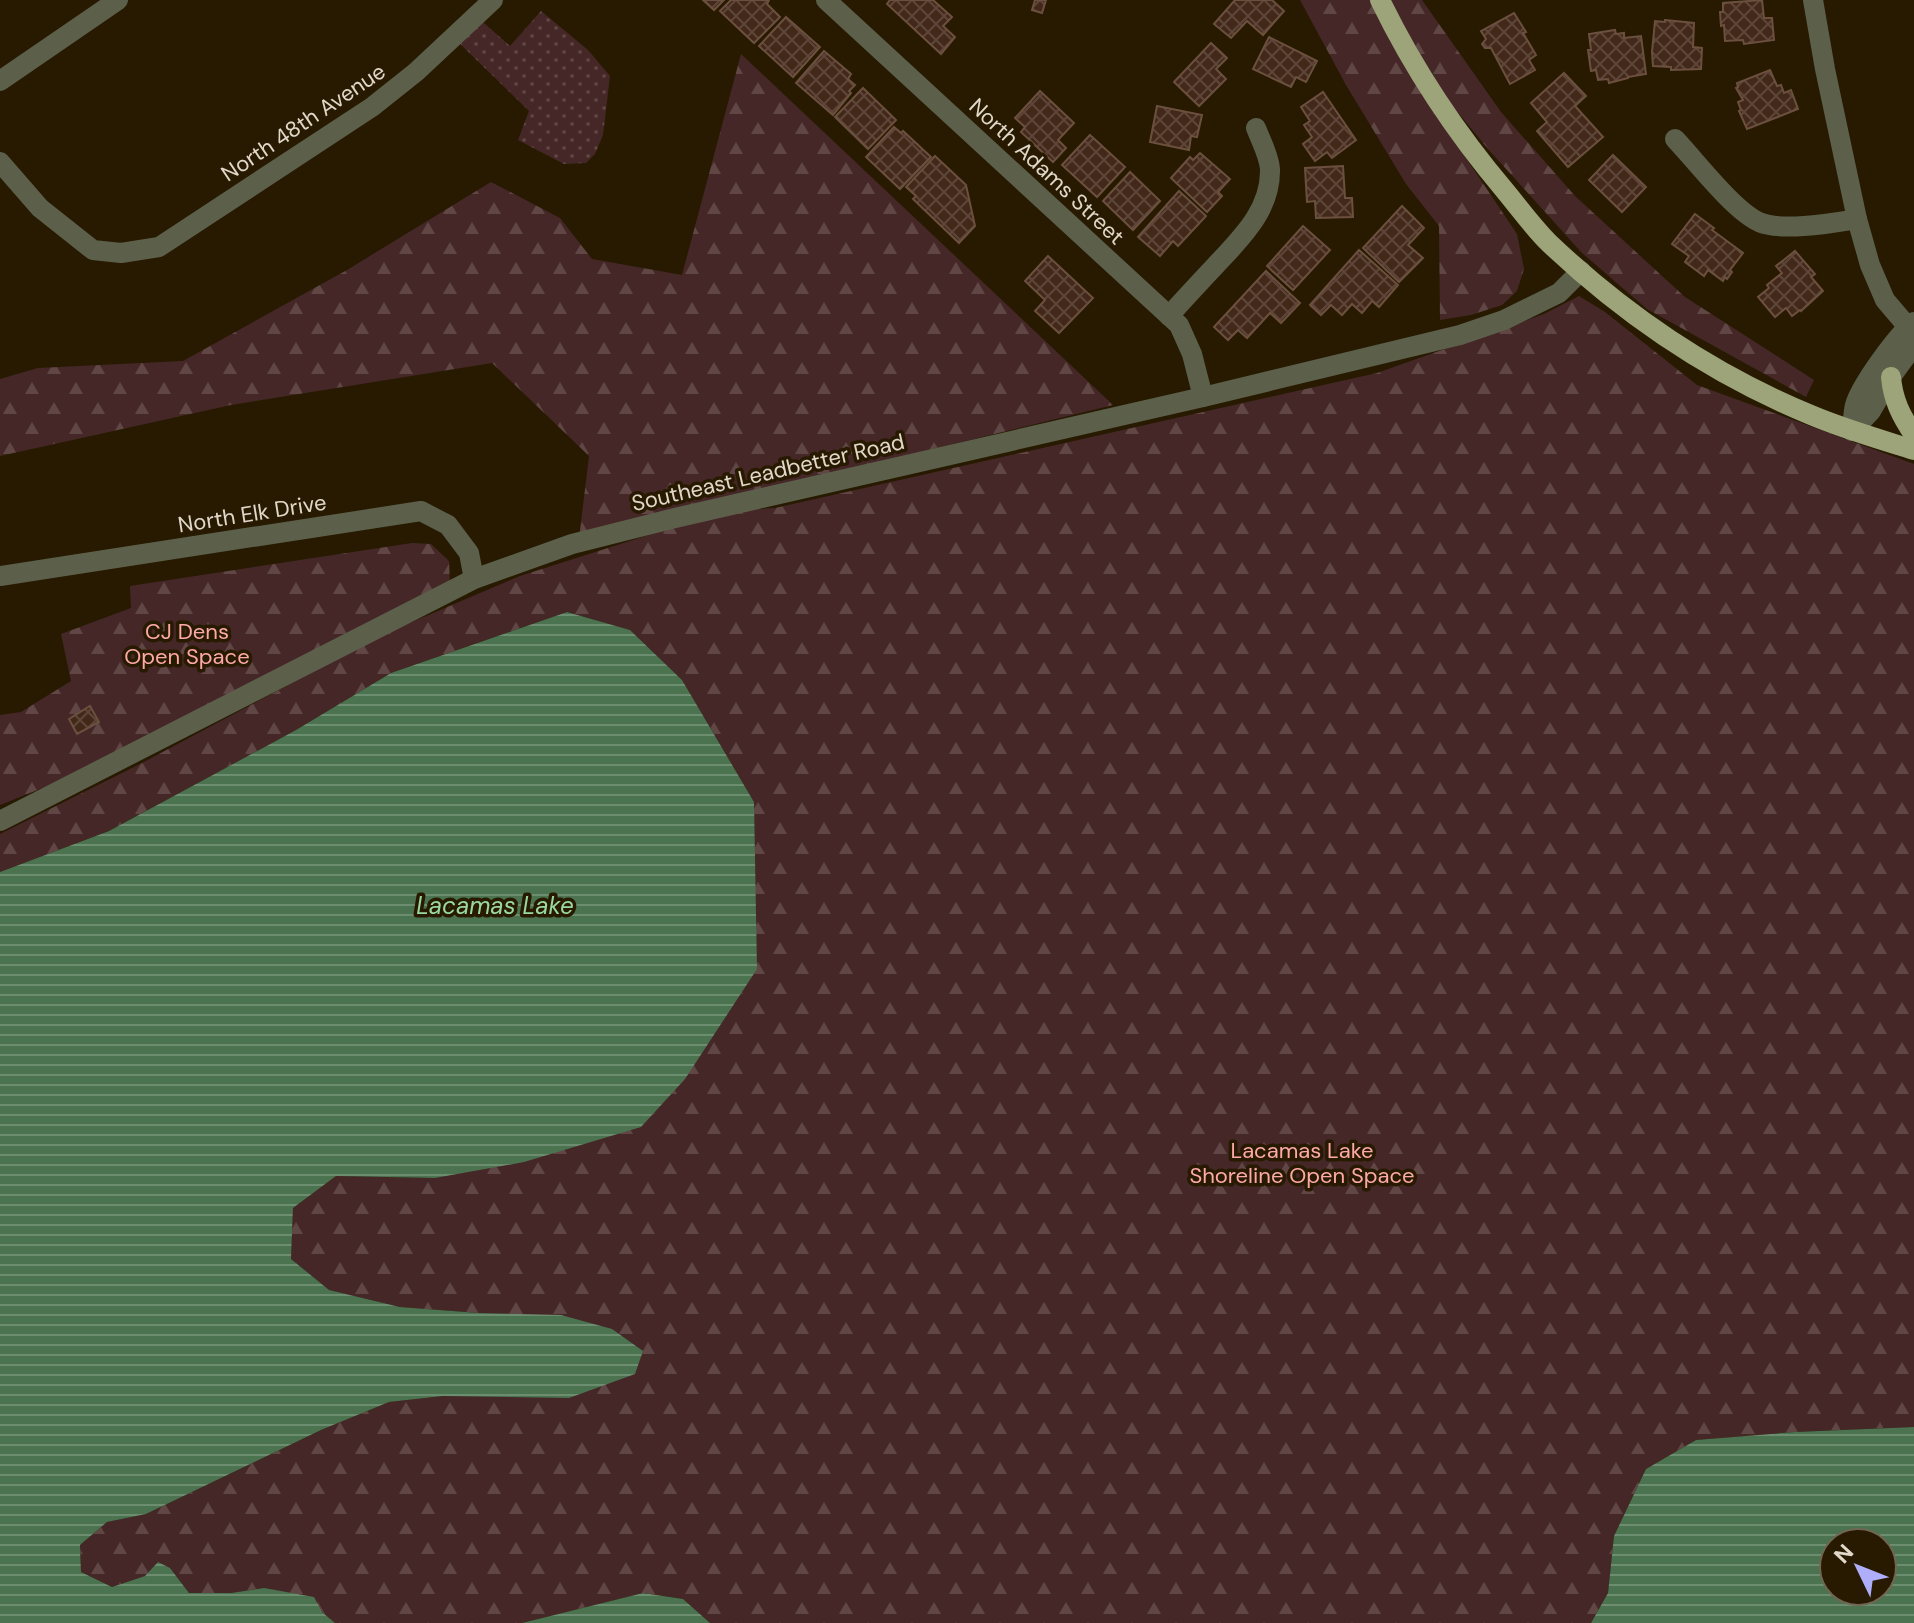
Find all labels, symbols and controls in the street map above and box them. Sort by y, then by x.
street label: North 48th Avenue [216,57,391,188]
street label: North Adams Street [963,92,1130,251]
street label: Southeast Leadbetter Road [629,427,907,518]
street label: North Elk Drive [176,487,328,540]
park label: CJ Dens Open Space [124,617,250,671]
water label: Lacamas Lake [416,890,574,921]
park label: Lacamas Lake Shoreline Open Space [1189,1136,1415,1190]
north arrow [1818,1527,1898,1607]
text: N [1828,1538,1860,1569]

